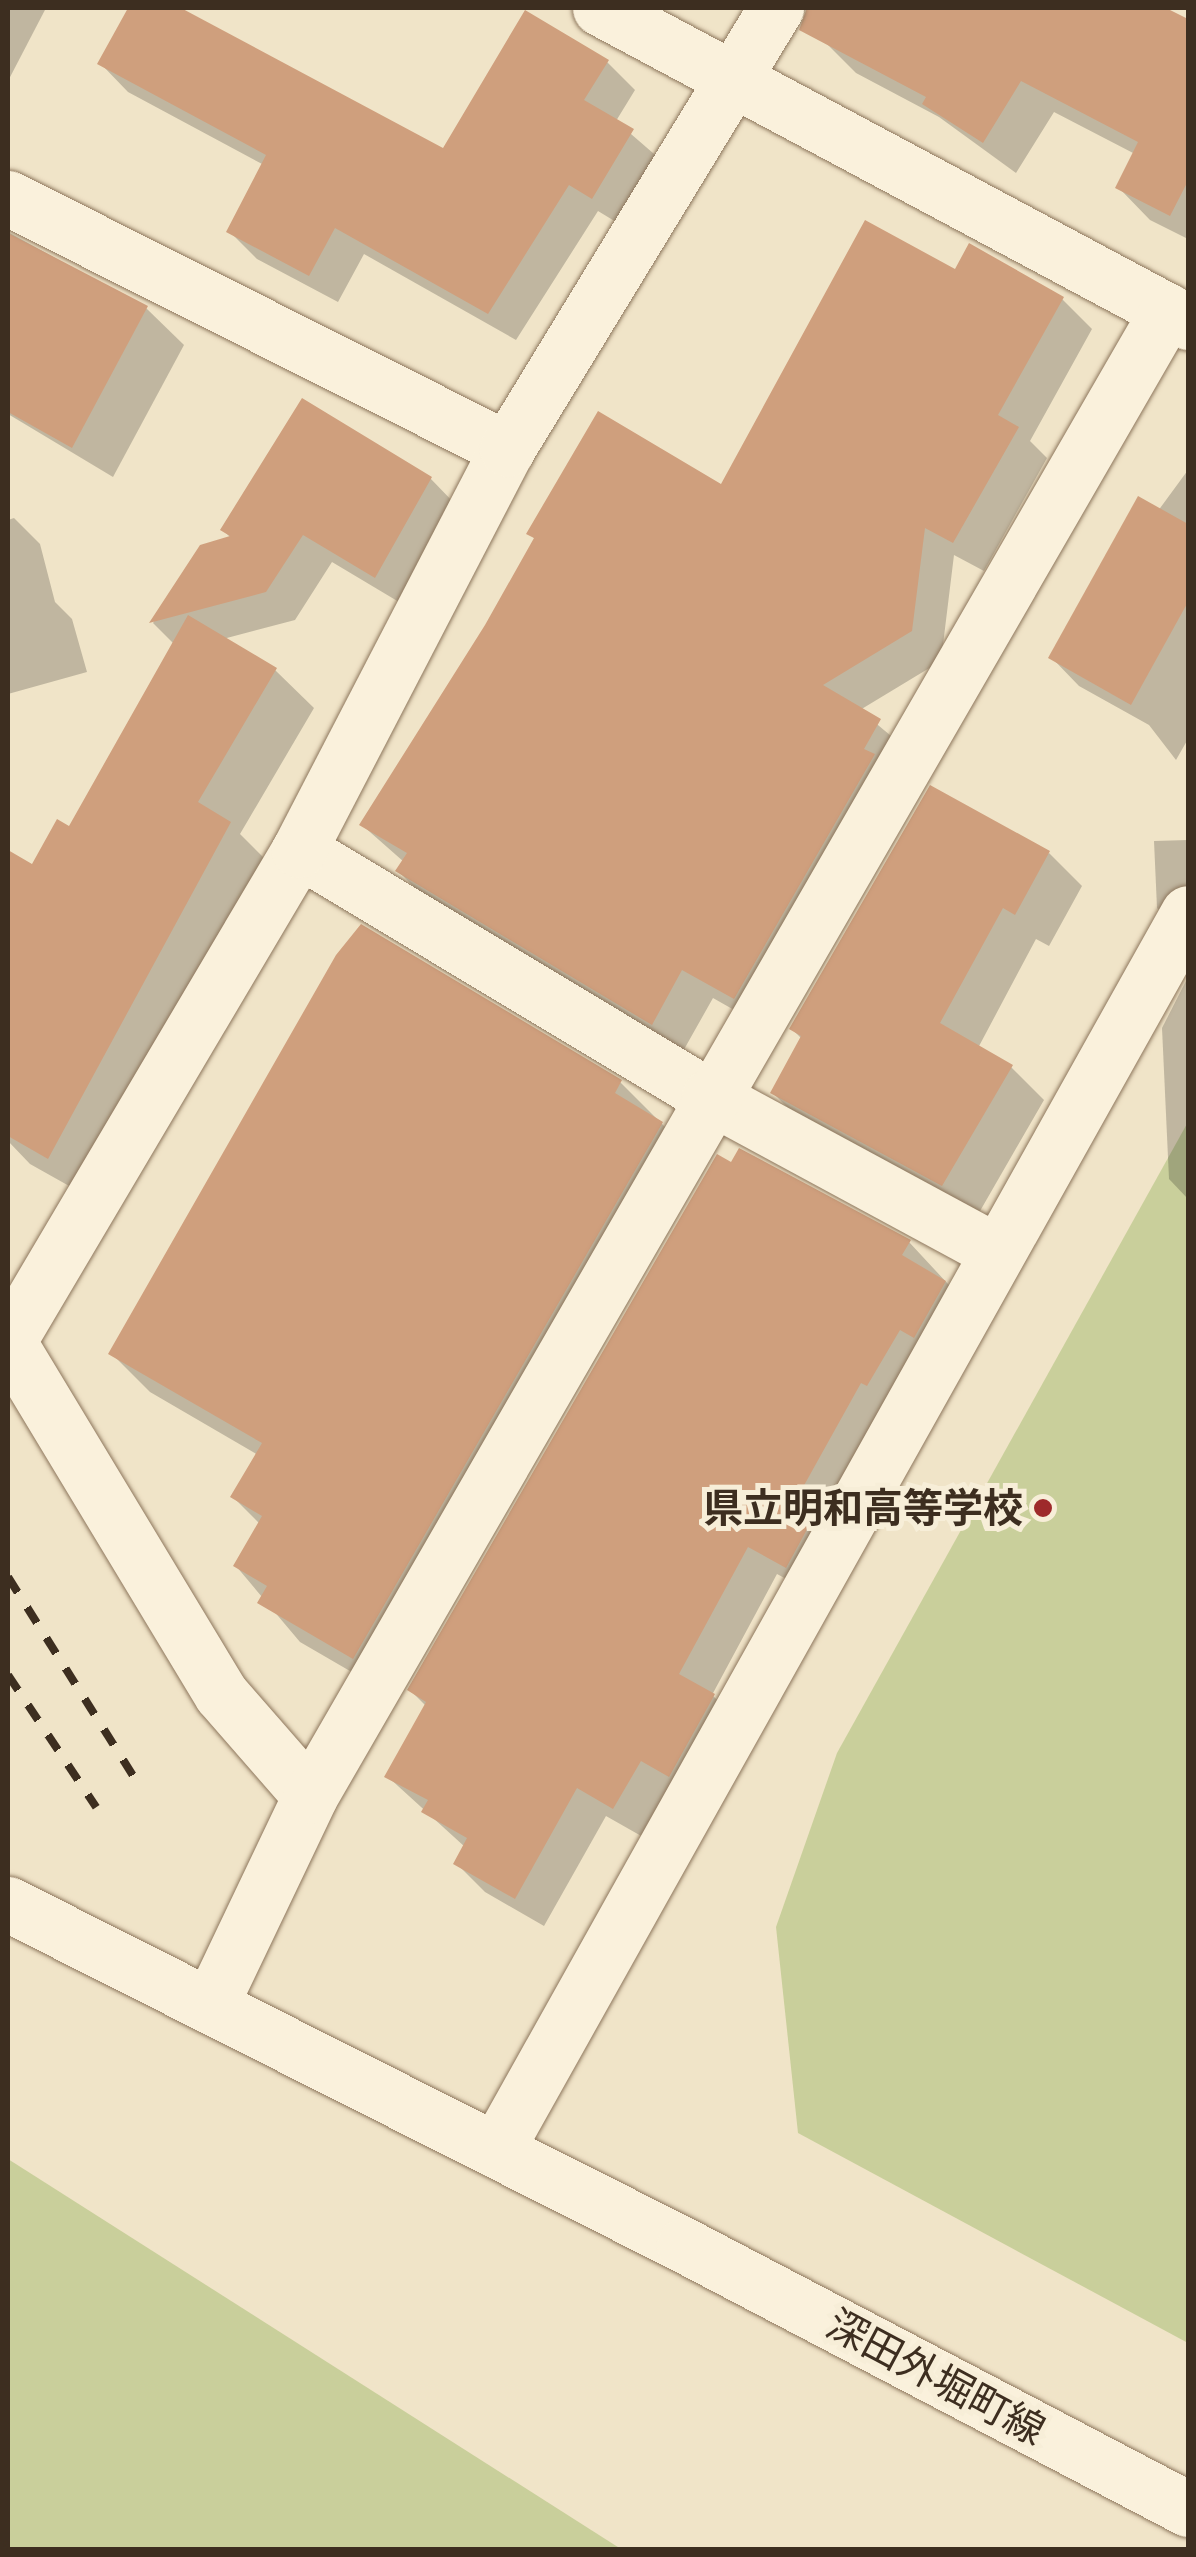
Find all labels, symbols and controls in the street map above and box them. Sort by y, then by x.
place label: 県立明和高等学校 [703,1484,1023,1532]
marker: 県立明和高等学校 [1032,1497,1054,1519]
street label: 深田外堀町線 [819,2299,1053,2455]

